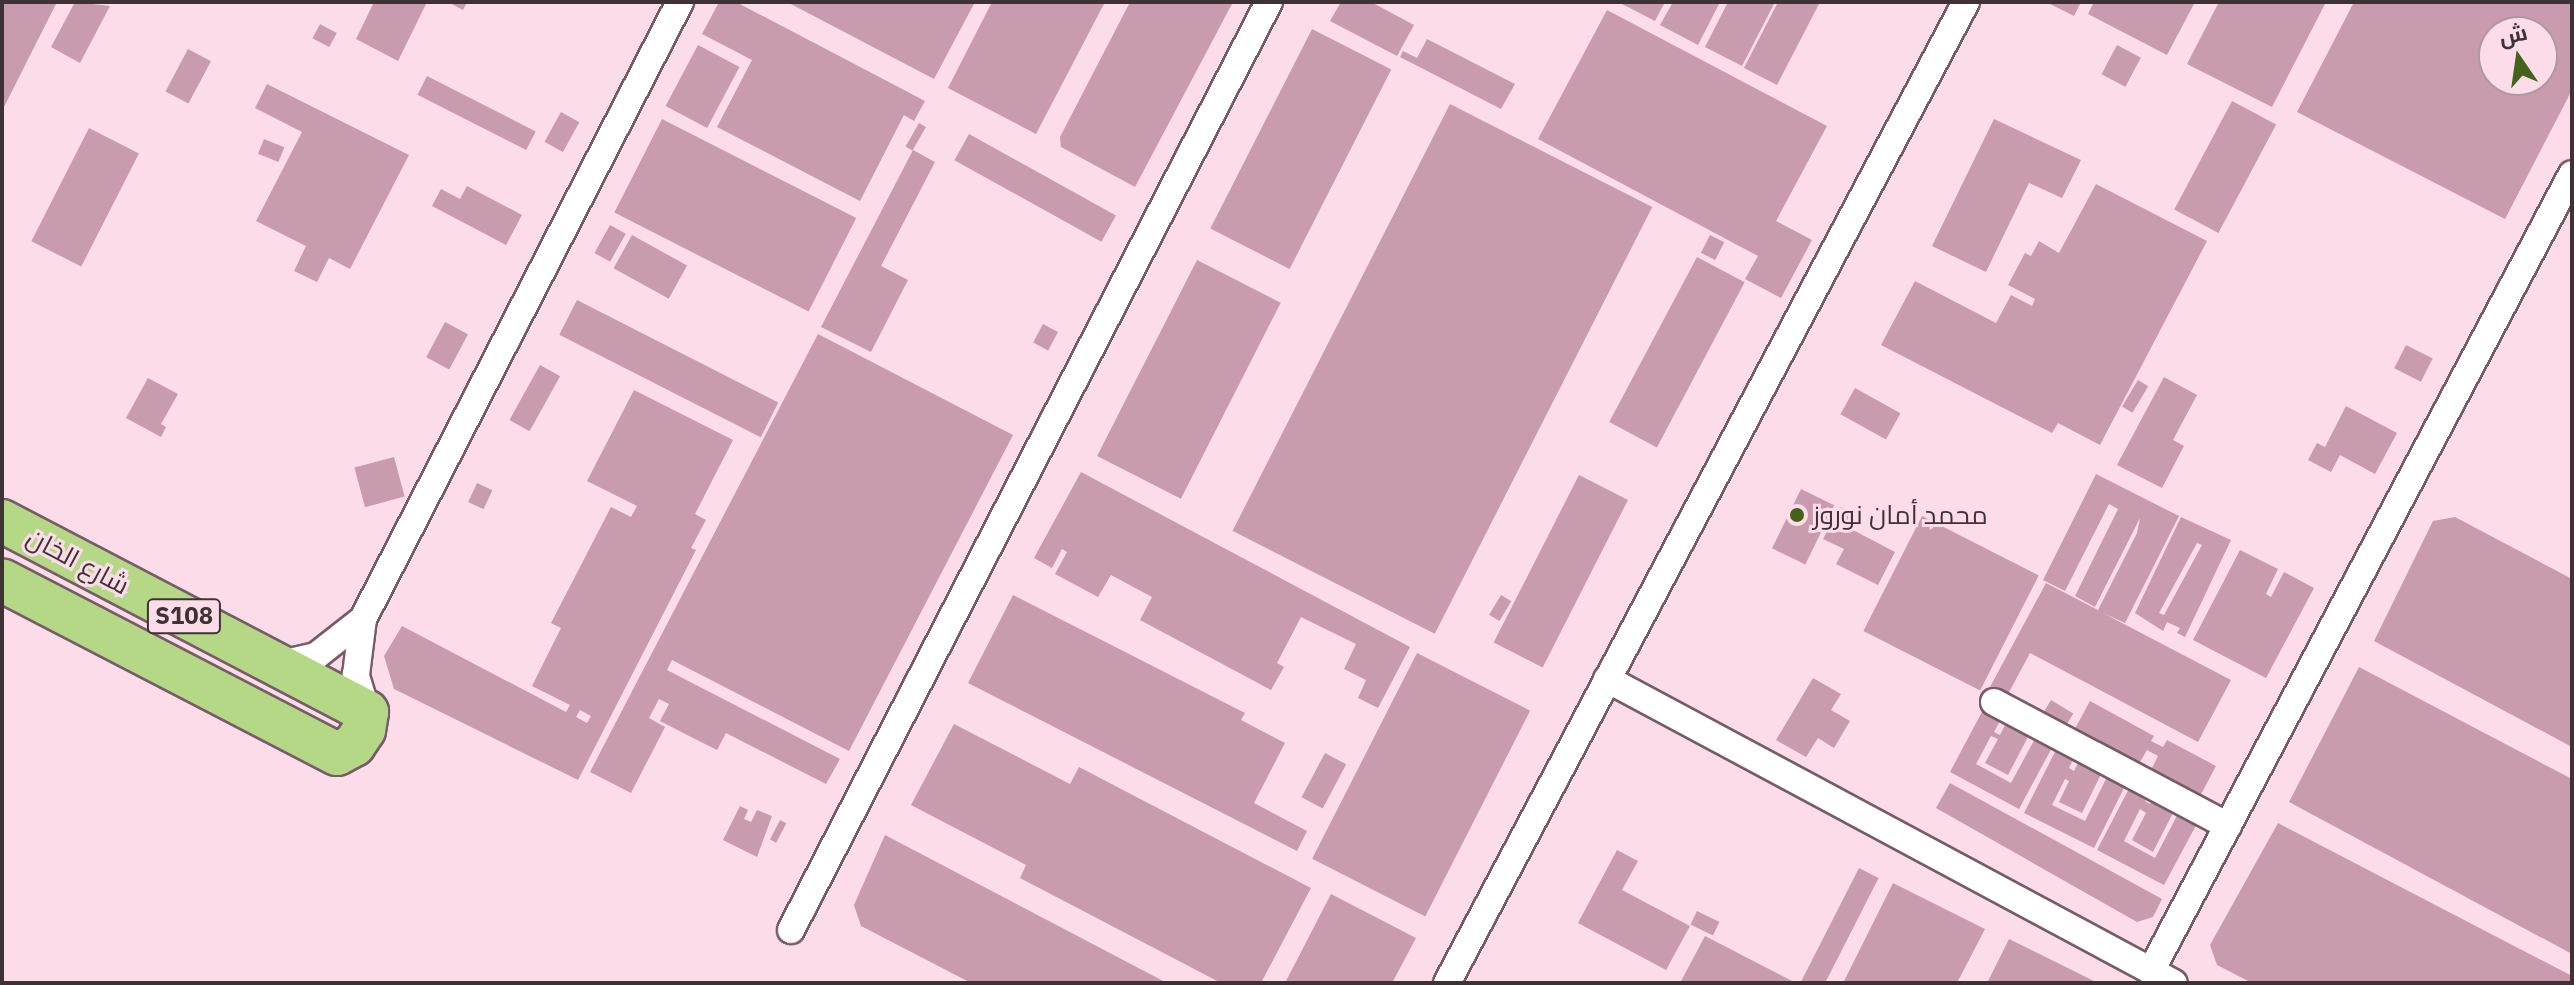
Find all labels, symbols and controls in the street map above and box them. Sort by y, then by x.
north arrow [2478,16,2558,96]
text: ش [2496,17,2530,51]
place label: محمد أمان نوروز [1813,499,1988,531]
marker: محمد أمان نوروز [1788,506,1806,524]
street label: شارع الخان [22,521,134,601]
road number: S108 [146,596,222,636]

